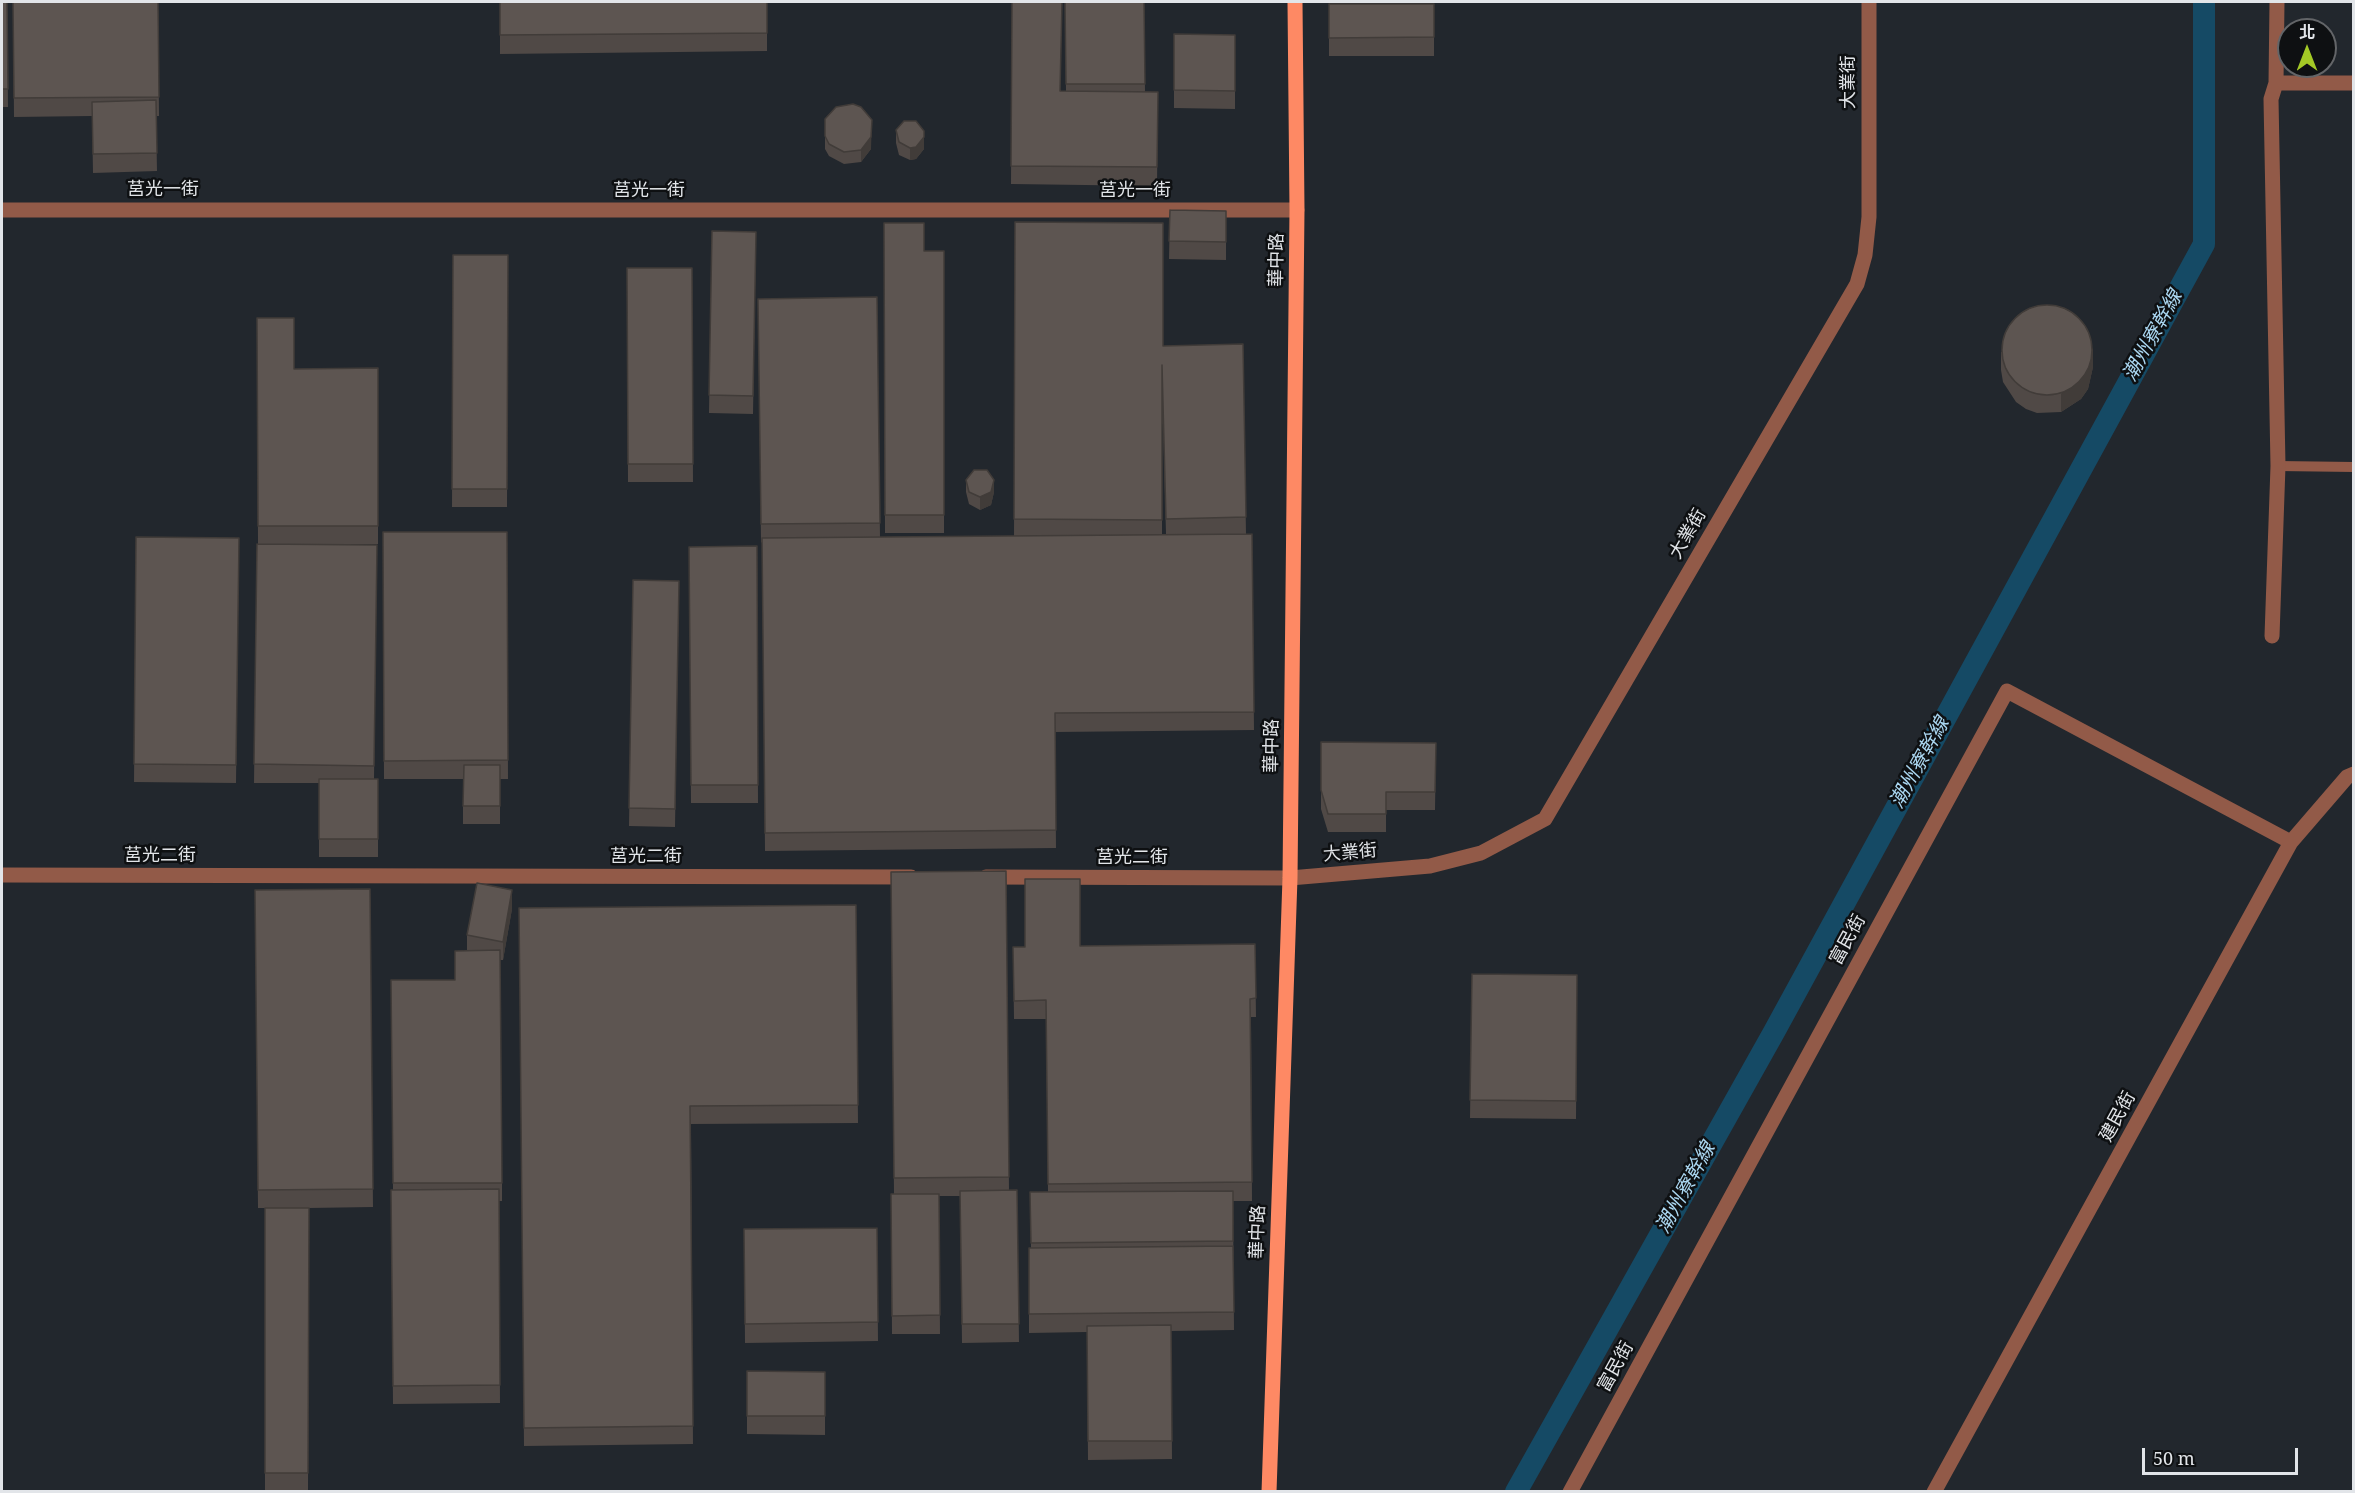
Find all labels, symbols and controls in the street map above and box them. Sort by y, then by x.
north arrow [2277,18,2337,78]
text: 北 [2299,21,2315,43]
street label: 大業街 [1838,55,1860,109]
street label: 莒光一街 [127,179,199,201]
street label: 莒光一街 [613,180,685,202]
street label: 莒光一街 [1099,180,1171,202]
street label: 華中路 [1266,233,1288,287]
water label: 潮州寮幹線 [2118,286,2188,386]
street label: 大業街 [1665,505,1711,563]
water label: 潮州寮幹線 [1885,713,1955,813]
street label: 華中路 [1261,719,1283,773]
street label: 大業街 [1322,840,1378,866]
street label: 莒光二街 [124,845,196,867]
street label: 莒光二街 [610,846,682,868]
street label: 莒光二街 [1096,847,1168,869]
street label: 富民街 [1825,911,1871,969]
street label: 建民街 [2095,1088,2141,1146]
water label: 潮州寮幹線 [1651,1138,1721,1238]
street label: 華中路 [1246,1205,1270,1259]
street label: 富民街 [1593,1338,1639,1396]
scale bar [2145,1436,2301,1474]
text: 50 m [2153,1446,2195,1470]

